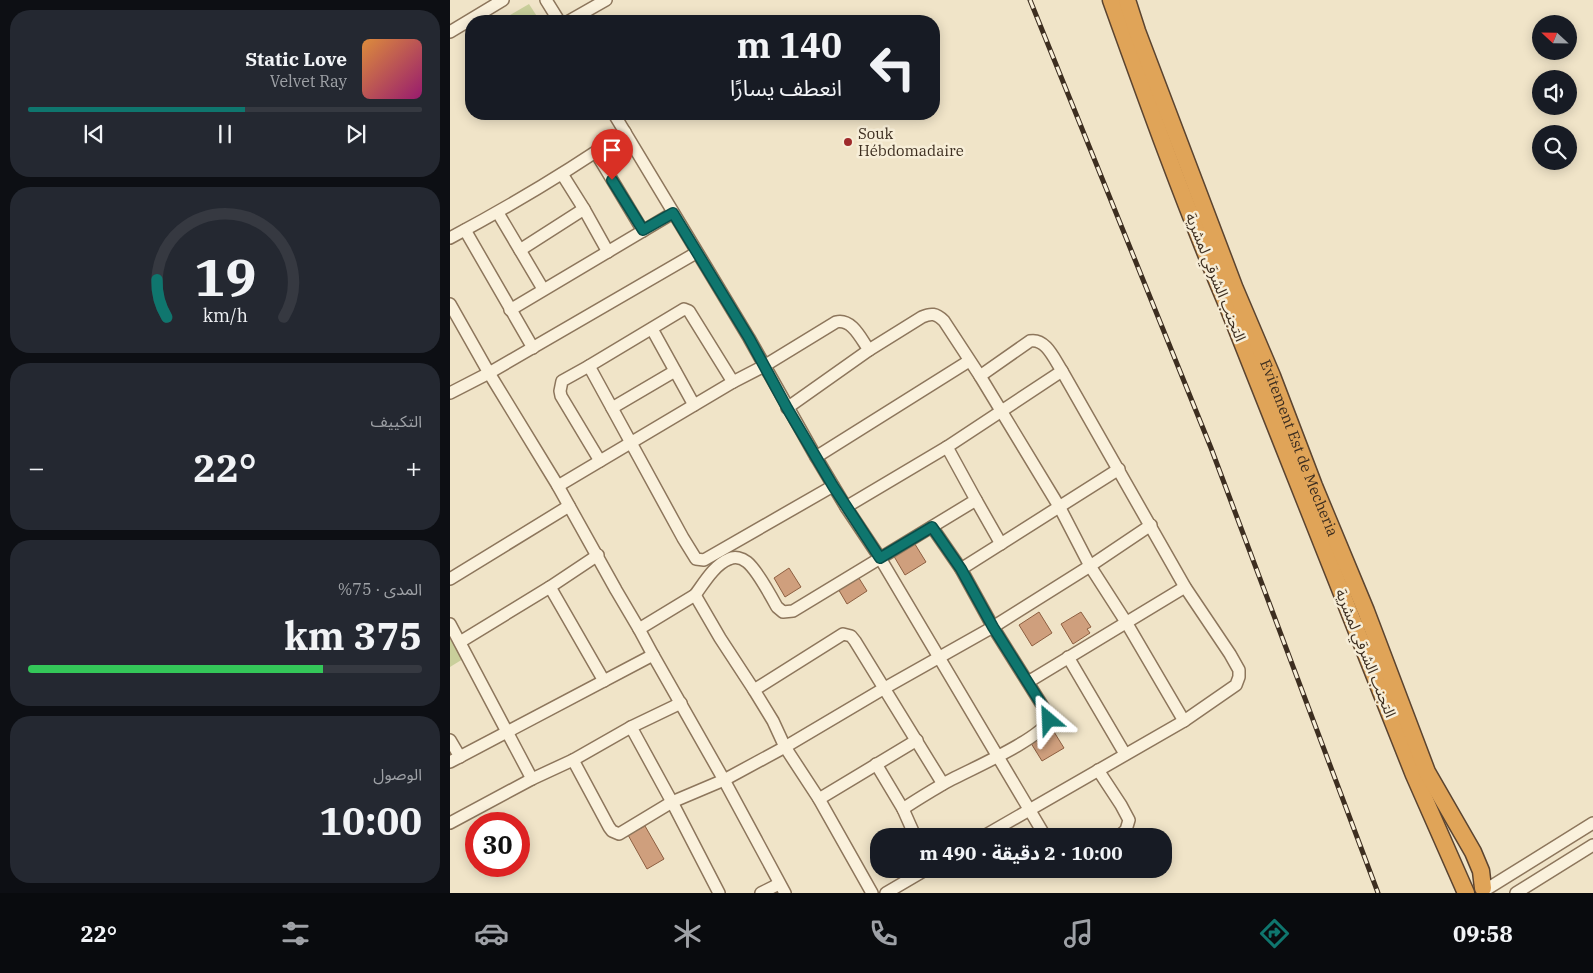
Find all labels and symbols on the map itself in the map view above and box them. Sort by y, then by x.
north arrow [1532,15,1578,60]
place label: Souk Hébdomadaire [858,124,964,160]
pin [591,129,633,180]
marker: Souk Hébdomadaire [842,136,854,148]
street label: التجنب الشرقي لمشرية [1179,210,1251,345]
street label: Evitement Est de Mecheria [1256,356,1343,539]
street label: التجنب الشرقي لمشرية [1329,586,1401,721]
position arrow [1022,693,1074,745]
speed limit sign: 30 [465,812,530,877]

